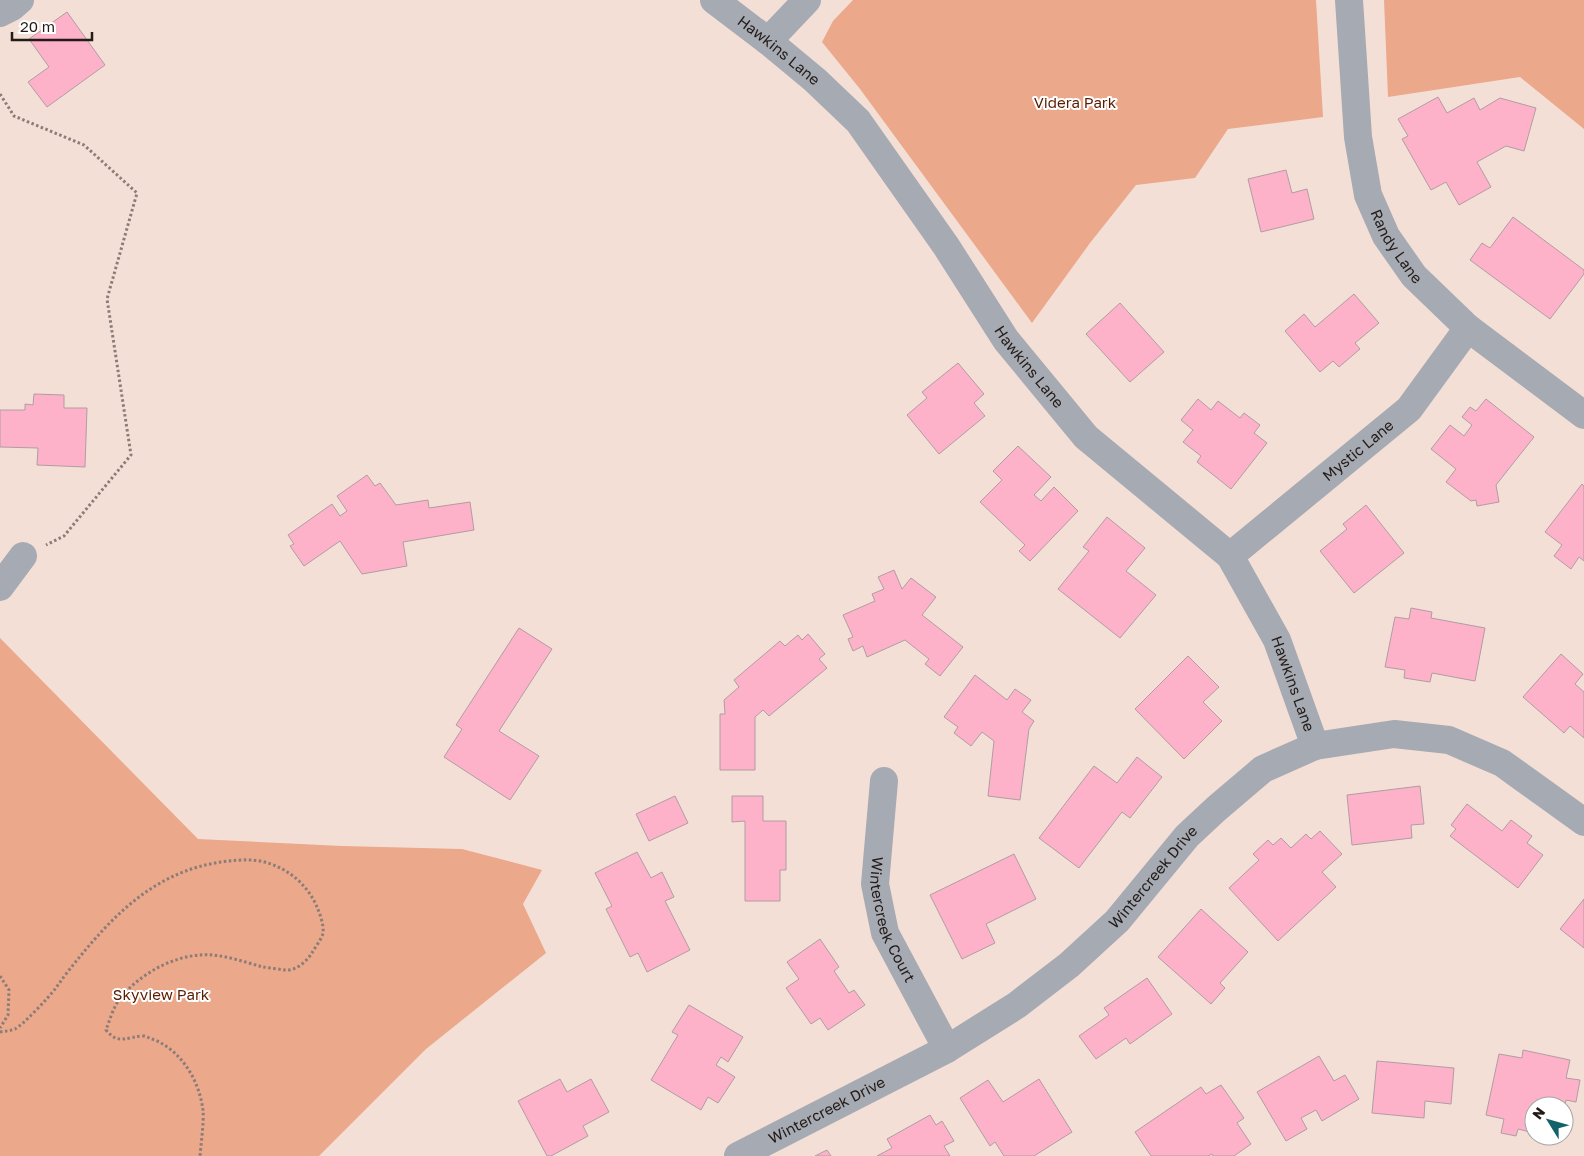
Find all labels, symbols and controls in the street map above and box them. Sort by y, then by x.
scale bar [12,10,92,42]
street label: Hawkins Lane [734,11,824,88]
text: 20 m [20,17,55,35]
park label: Videra Park [1034,93,1117,111]
street label: Randy Lane [1367,206,1426,287]
street label: Hawkins Lane [991,322,1068,411]
street label: Mystic Lane [1319,415,1397,484]
street label: Hawkins Lane [1268,633,1319,734]
street label: Wintercreek Drive [1105,821,1201,932]
street label: Wintercreek Court [867,856,920,985]
park label: Skyview Park [113,985,210,1003]
street label: Wintercreek Drive [765,1072,888,1147]
north arrow [1524,1096,1574,1146]
text: N [1528,1104,1548,1122]

